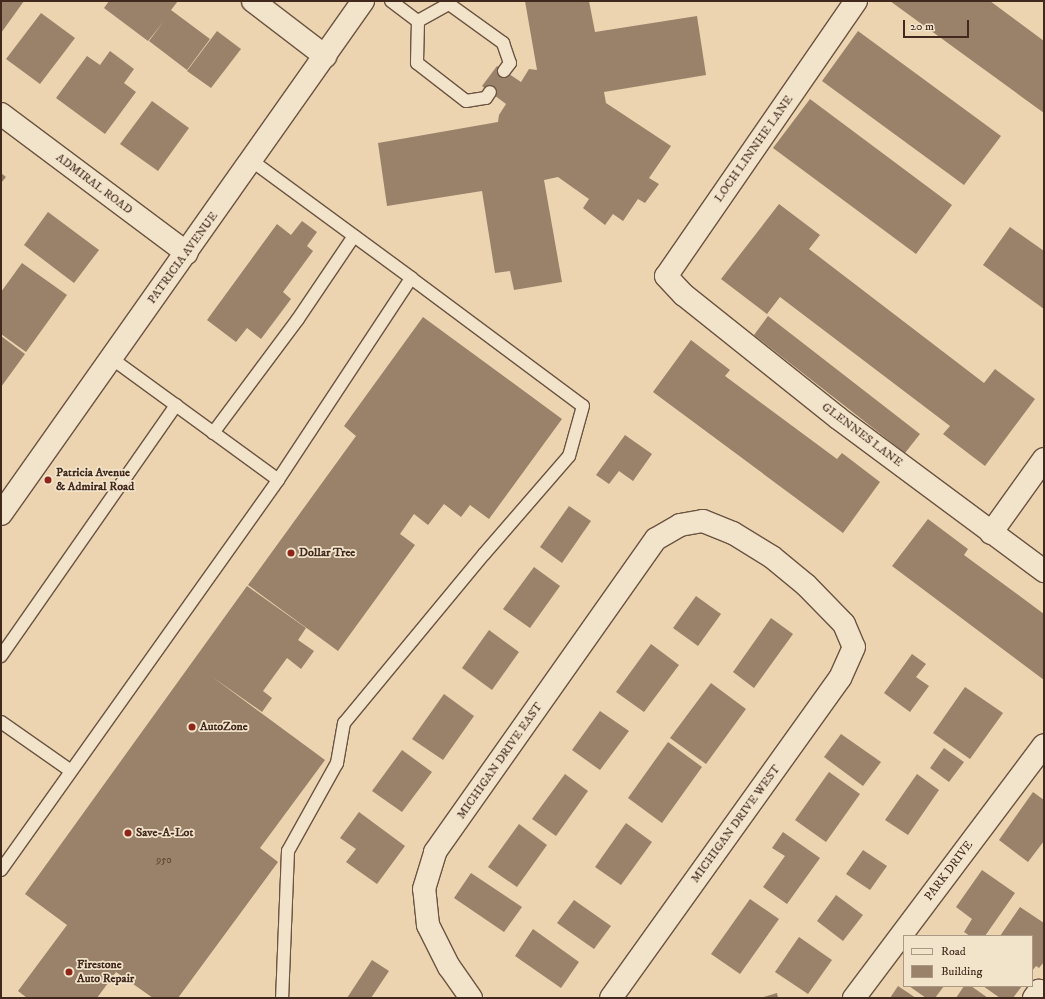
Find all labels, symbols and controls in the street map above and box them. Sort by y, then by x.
scale bar [905,12,971,38]
text: 20 m [910,19,934,34]
street label: LOCH LINNHE LANE [712,93,796,205]
street label: ADMIRAL ROAD [53,151,135,217]
street label: PATRICIA AVENUE [145,209,221,307]
street label: GLENNES LANE [819,400,905,470]
place label: Patricia Avenue & Admiral Road [56,466,134,494]
marker: Patricia Avenue & Admiral Road [43,475,53,485]
place label: Dollar Tree [299,546,355,560]
marker: Dollar Tree [286,548,296,558]
street label: MICHIGAN DRIVE EAST [454,700,546,822]
place label: AutoZone [200,720,248,734]
marker: AutoZone [187,722,197,732]
street label: MICHIGAN DRIVE WEST [688,762,784,886]
place label: Save-A-Lot [136,826,193,840]
marker: Save-A-Lot [123,828,133,838]
street label: PARK DRIVE [922,838,976,904]
house number: 950 [156,855,172,867]
legend [903,935,1033,987]
text: Road [941,944,966,959]
place label: Firestone Auto Repair [77,958,134,986]
text: Building [941,964,982,979]
marker: Firestone Auto Repair [64,967,74,977]

